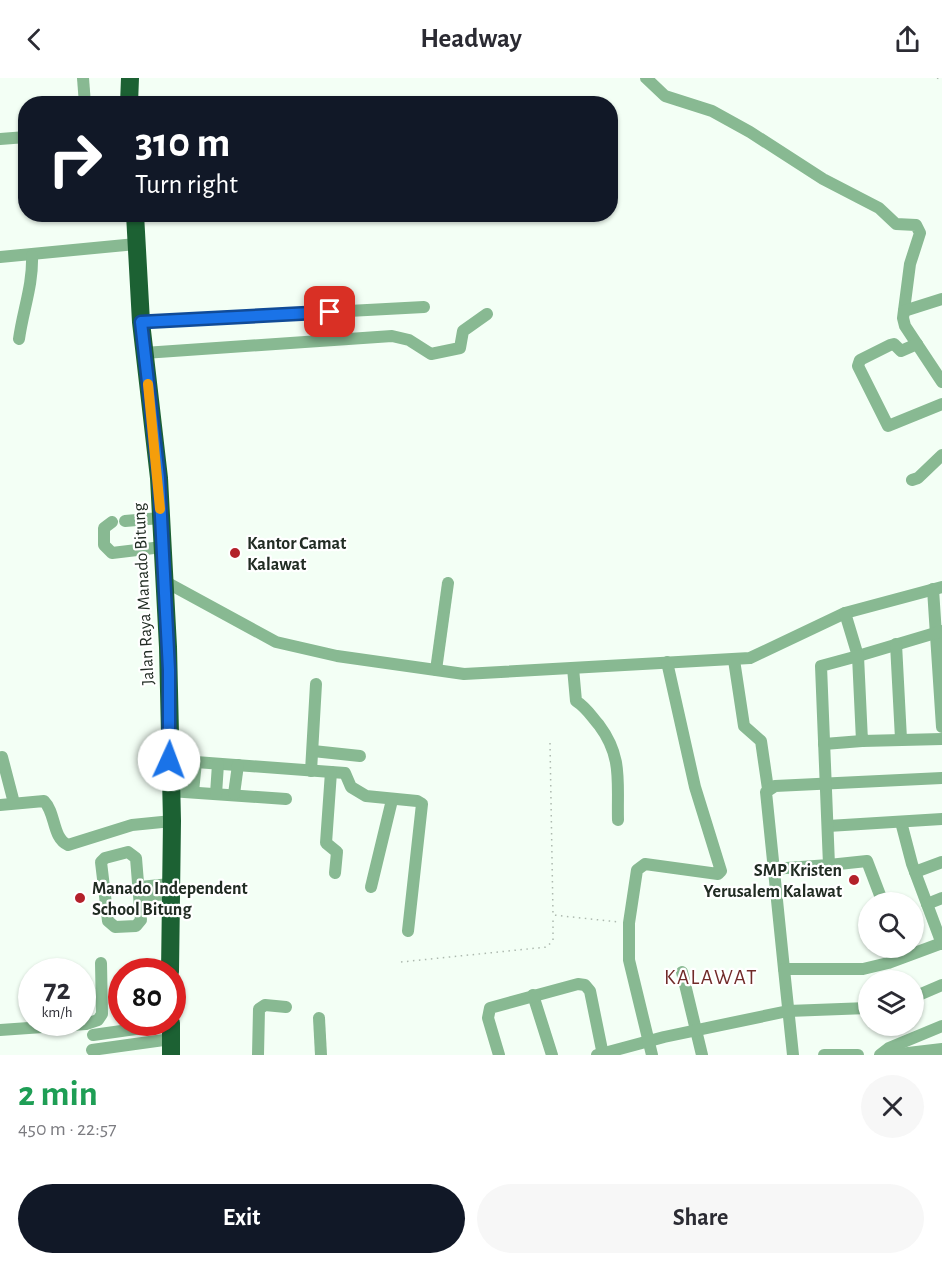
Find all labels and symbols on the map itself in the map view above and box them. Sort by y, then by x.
pin [304,286,355,337]
street label: Jalan Raya Manado Bitung [130,502,158,686]
place label: Kantor Camat Kalawat [247,535,346,574]
marker: Kantor Camat Kalawat [228,546,242,560]
position arrow [137,728,201,792]
place label: SMP Kristen Yerusalem Kalawat [704,862,842,901]
marker: SMP Kristen Yerusalem Kalawat [847,873,861,887]
place label: Manado Independent School Bitung [92,880,248,919]
marker: Manado Independent School Bitung [73,891,87,905]
speed limit sign: 80 [108,958,186,1036]
district label: KALAWAT [664,967,758,988]

